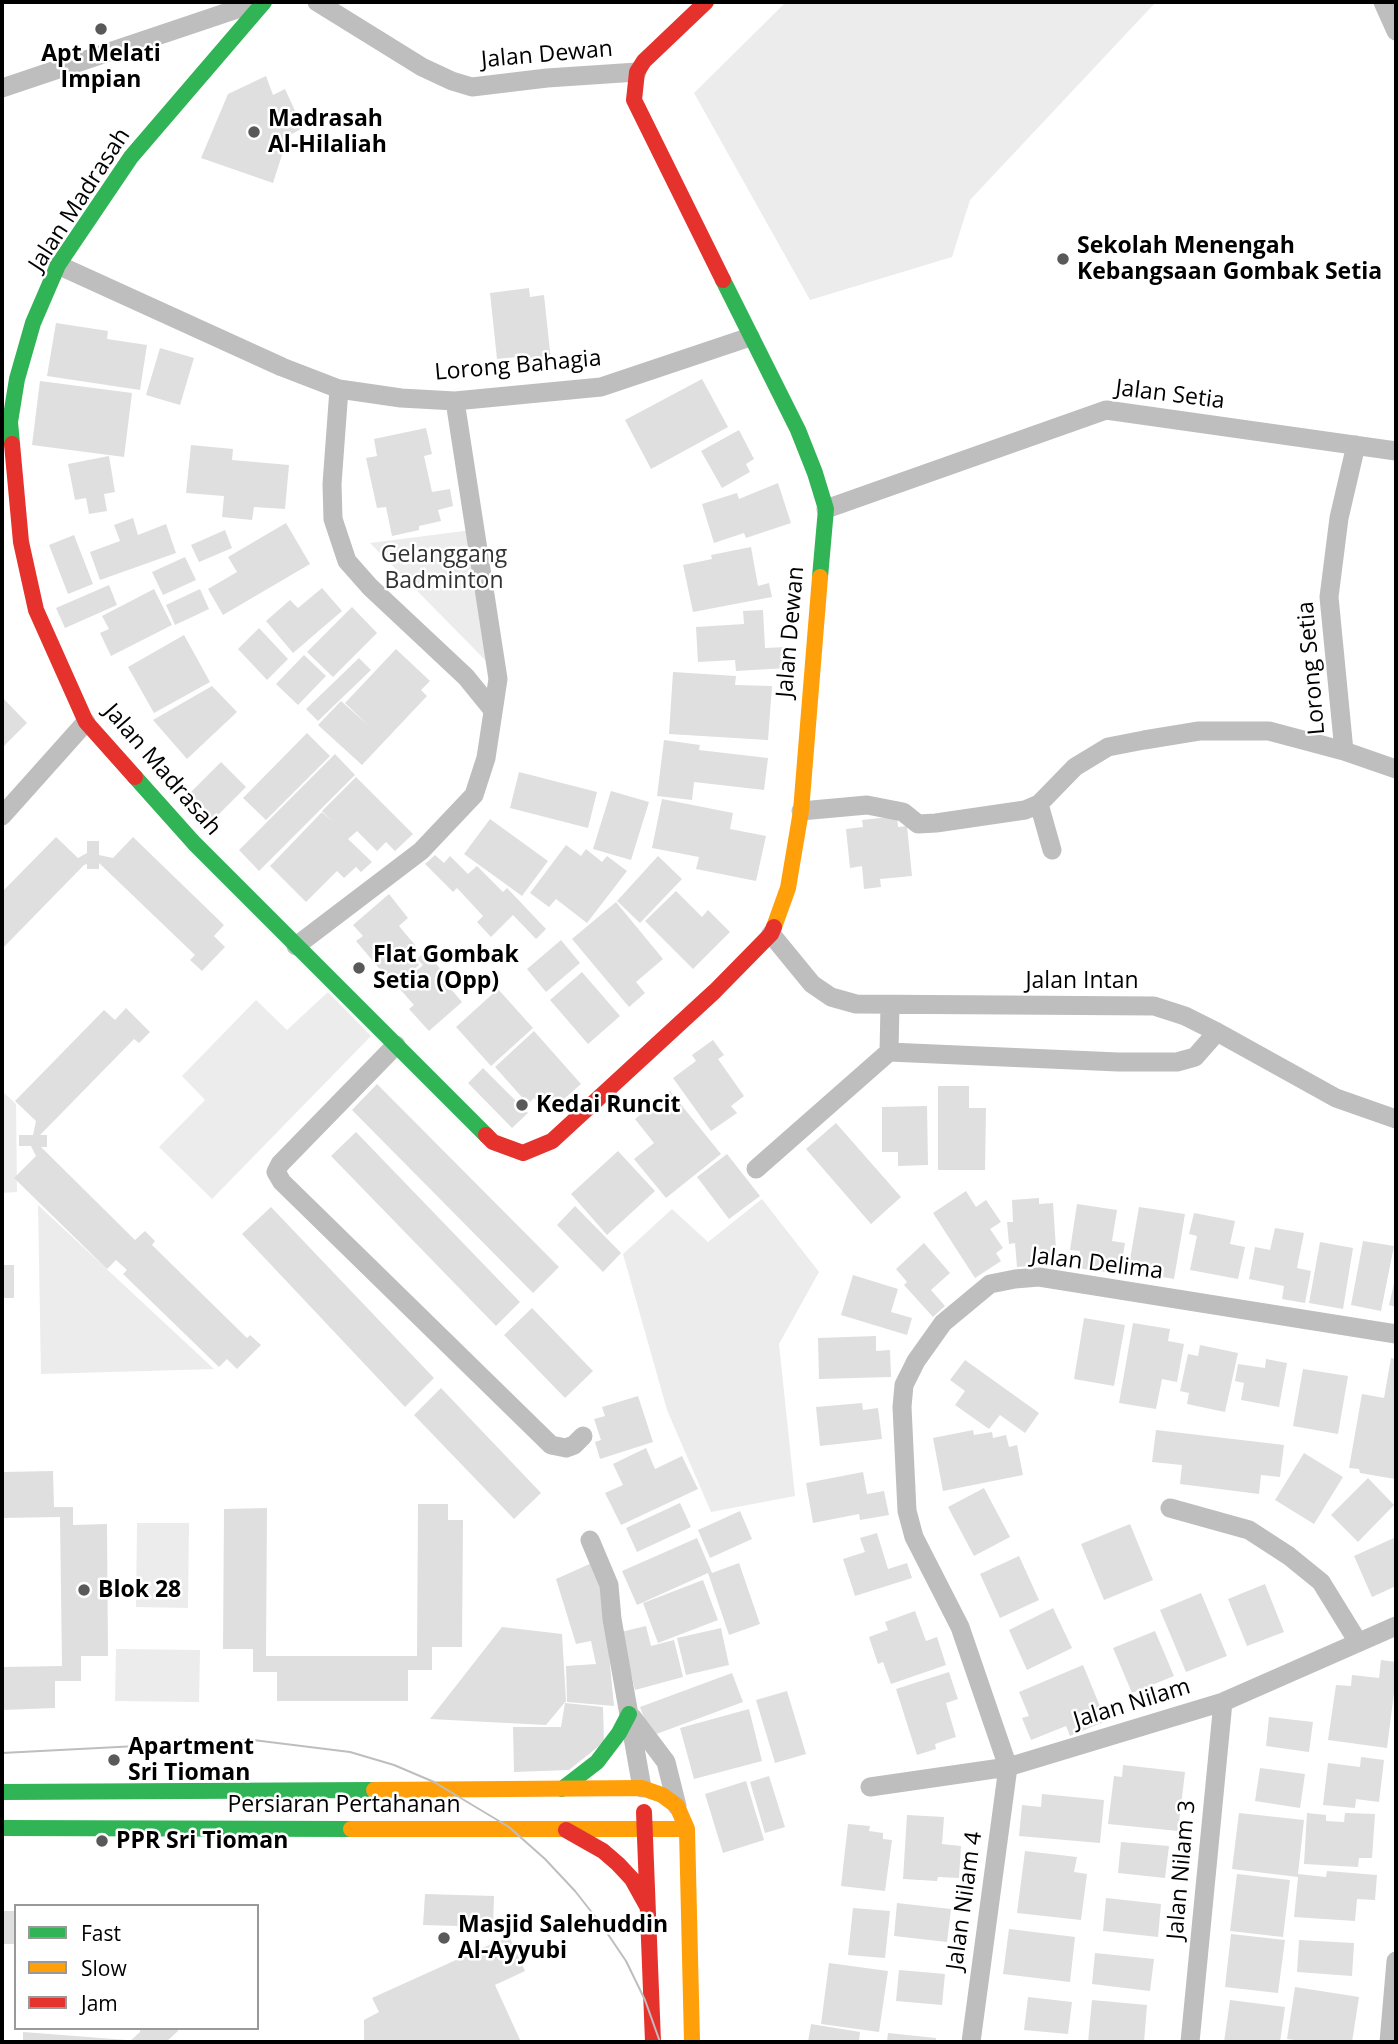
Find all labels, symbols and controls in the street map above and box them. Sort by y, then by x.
marker: Apt Melati Impian [93,21,109,37]
street label: Jalan Dewan [480,36,614,74]
place label: Apt Melati Impian [41,40,161,94]
place label: Madrasah Al-Hilaliah [268,105,387,159]
street label: Jalan Madrasah [23,123,137,277]
marker: Madrasah Al-Hilaliah [246,124,262,140]
place label: Sekolah Menengah Kebangsaan Gombak Setia [1077,232,1382,286]
marker: Sekolah Menengah Kebangsaan Gombak Setia [1055,251,1071,267]
street label: Lorong Bahagia [433,345,603,387]
street label: Jalan Setia [1114,375,1226,415]
park label: Gelanggang Badminton [381,541,507,595]
street label: Jalan Dewan [772,565,810,699]
street label: Lorong Setia [1292,600,1332,736]
street label: Jalan Madrasah [97,699,227,841]
place label: Flat Gombak Setia (Opp) [373,941,519,995]
marker: Flat Gombak Setia (Opp) [351,960,367,976]
street label: Jalan Intan [1025,967,1139,995]
place label: Kedai Runcit [536,1091,681,1119]
marker: Kedai Runcit [514,1097,530,1113]
street label: Jalan Delima [1029,1242,1165,1286]
place label: Blok 28 [98,1576,181,1604]
marker: Blok 28 [76,1582,92,1598]
street label: Jalan Nilam [1070,1673,1194,1735]
place label: Apartment Sri Tioman [128,1733,254,1787]
marker: Apartment Sri Tioman [106,1752,122,1768]
street label: Persiaran Pertahanan [228,1791,460,1819]
street label: Jalan Nilam 3 [1162,1799,1202,1941]
place label: PPR Sri Tioman [116,1827,288,1855]
street label: Jalan Nilam 4 [942,1830,988,1972]
marker: PPR Sri Tioman [94,1833,110,1849]
legend [14,1904,259,2030]
place label: Masjid Salehuddin Al-Ayyubi [458,1911,668,1965]
text: Fast [81,1919,121,1947]
marker: Masjid Salehuddin Al-Ayyubi [436,1930,452,1946]
text: Slow [81,1954,127,1982]
text: Jam [81,1989,118,2017]

